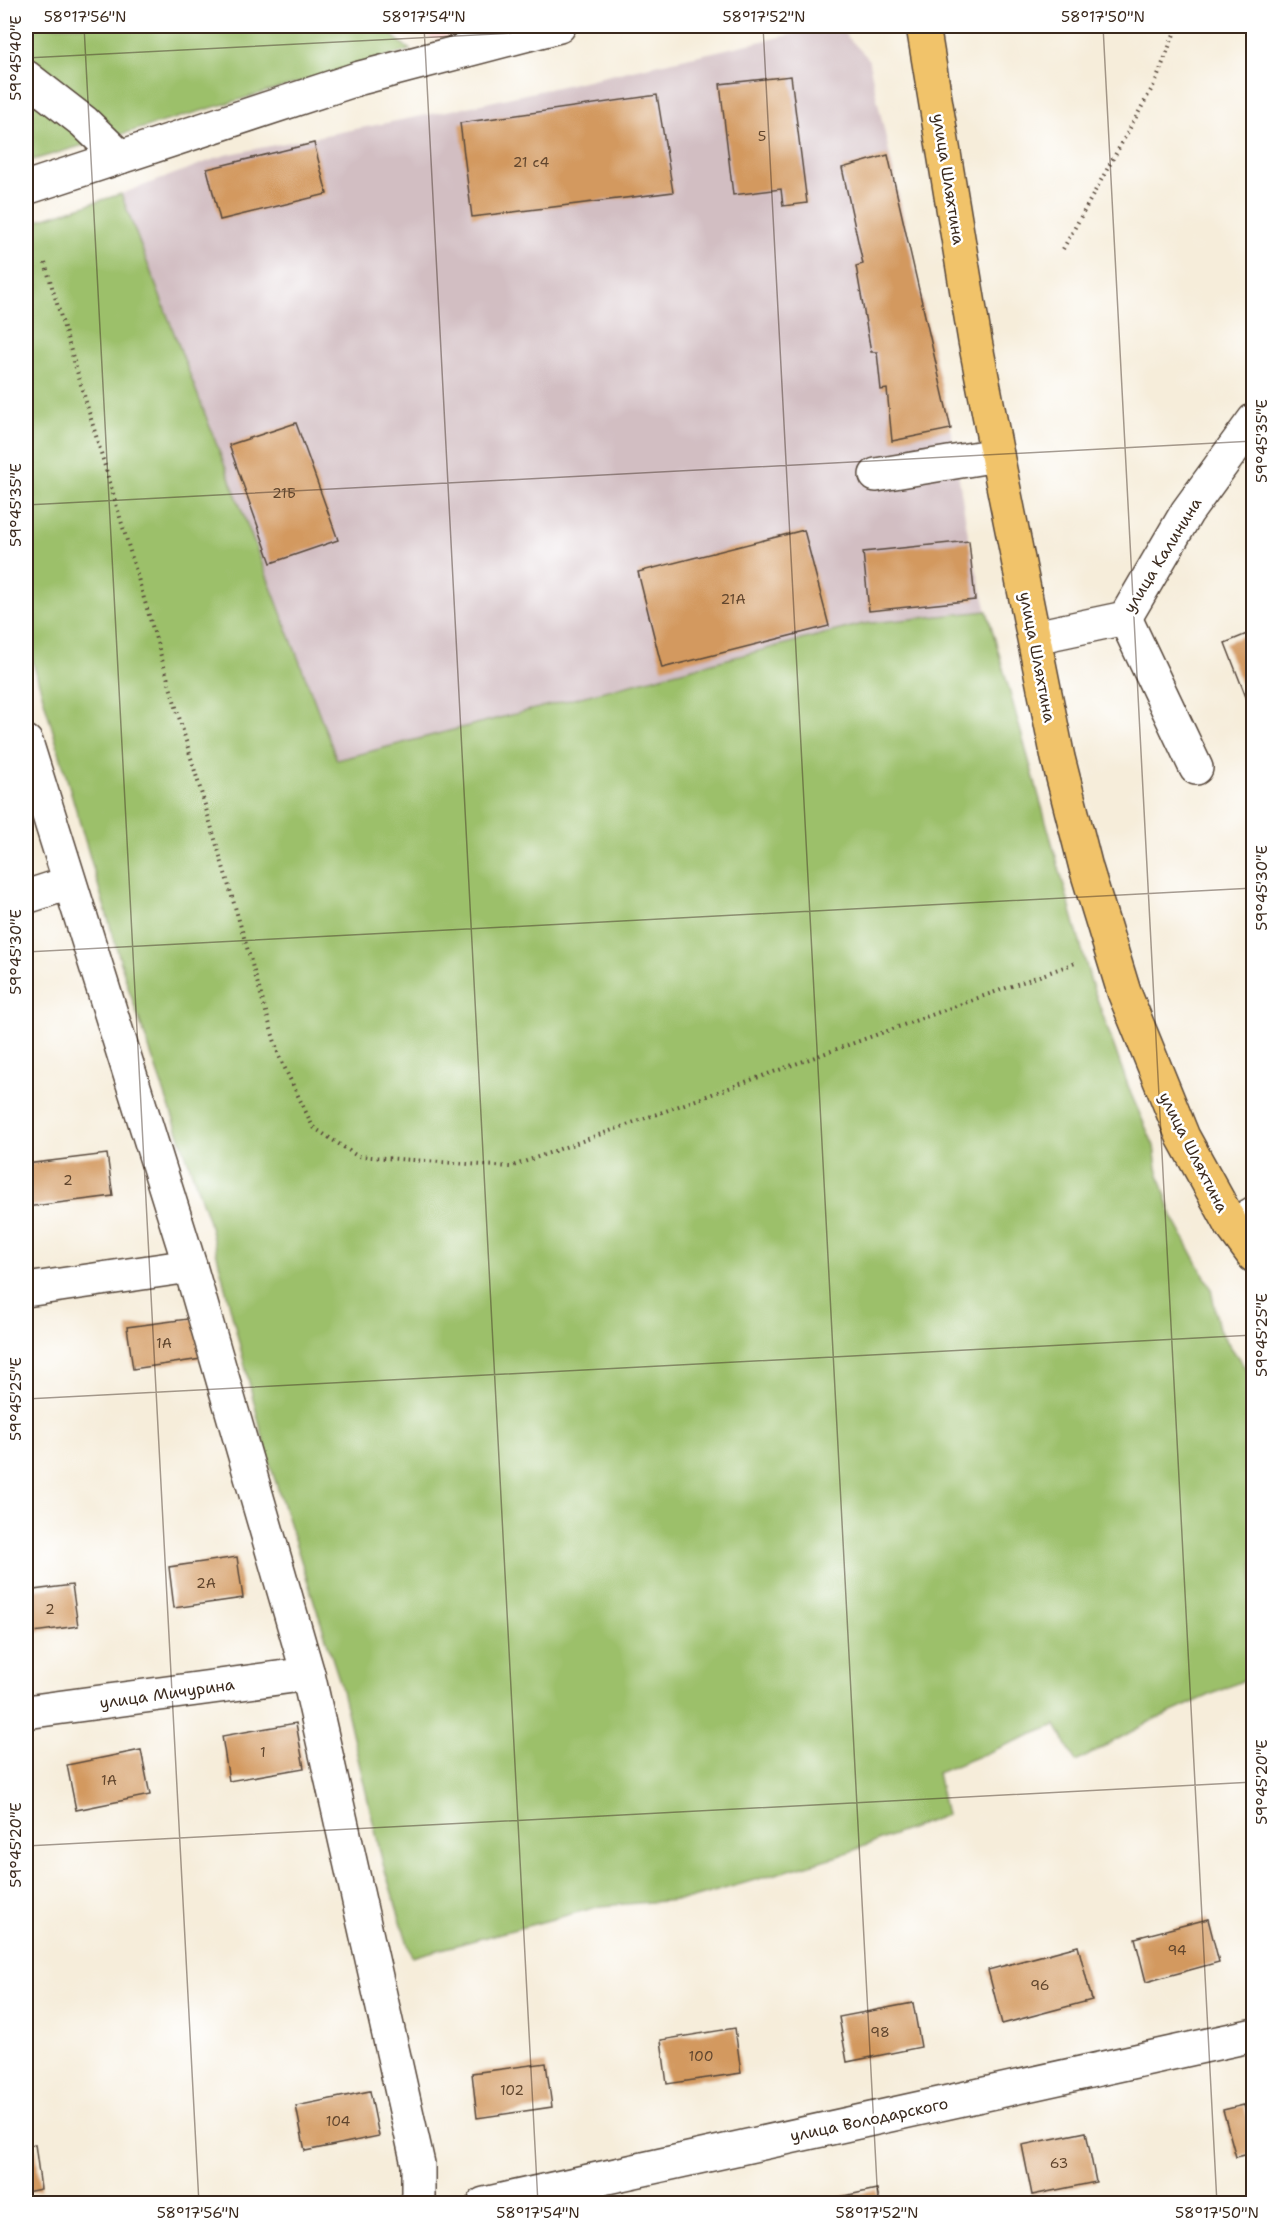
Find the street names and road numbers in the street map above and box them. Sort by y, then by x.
street label: улица Шляхтина [928,112,969,246]
street label: улица Калинина [1119,494,1206,617]
street label: улица Шляхтина [1015,590,1060,724]
street label: улица Шляхтина [1154,1088,1233,1216]
street label: улица Мичурина [98,1674,236,1713]
street label: улица Володарского [788,2092,950,2147]

